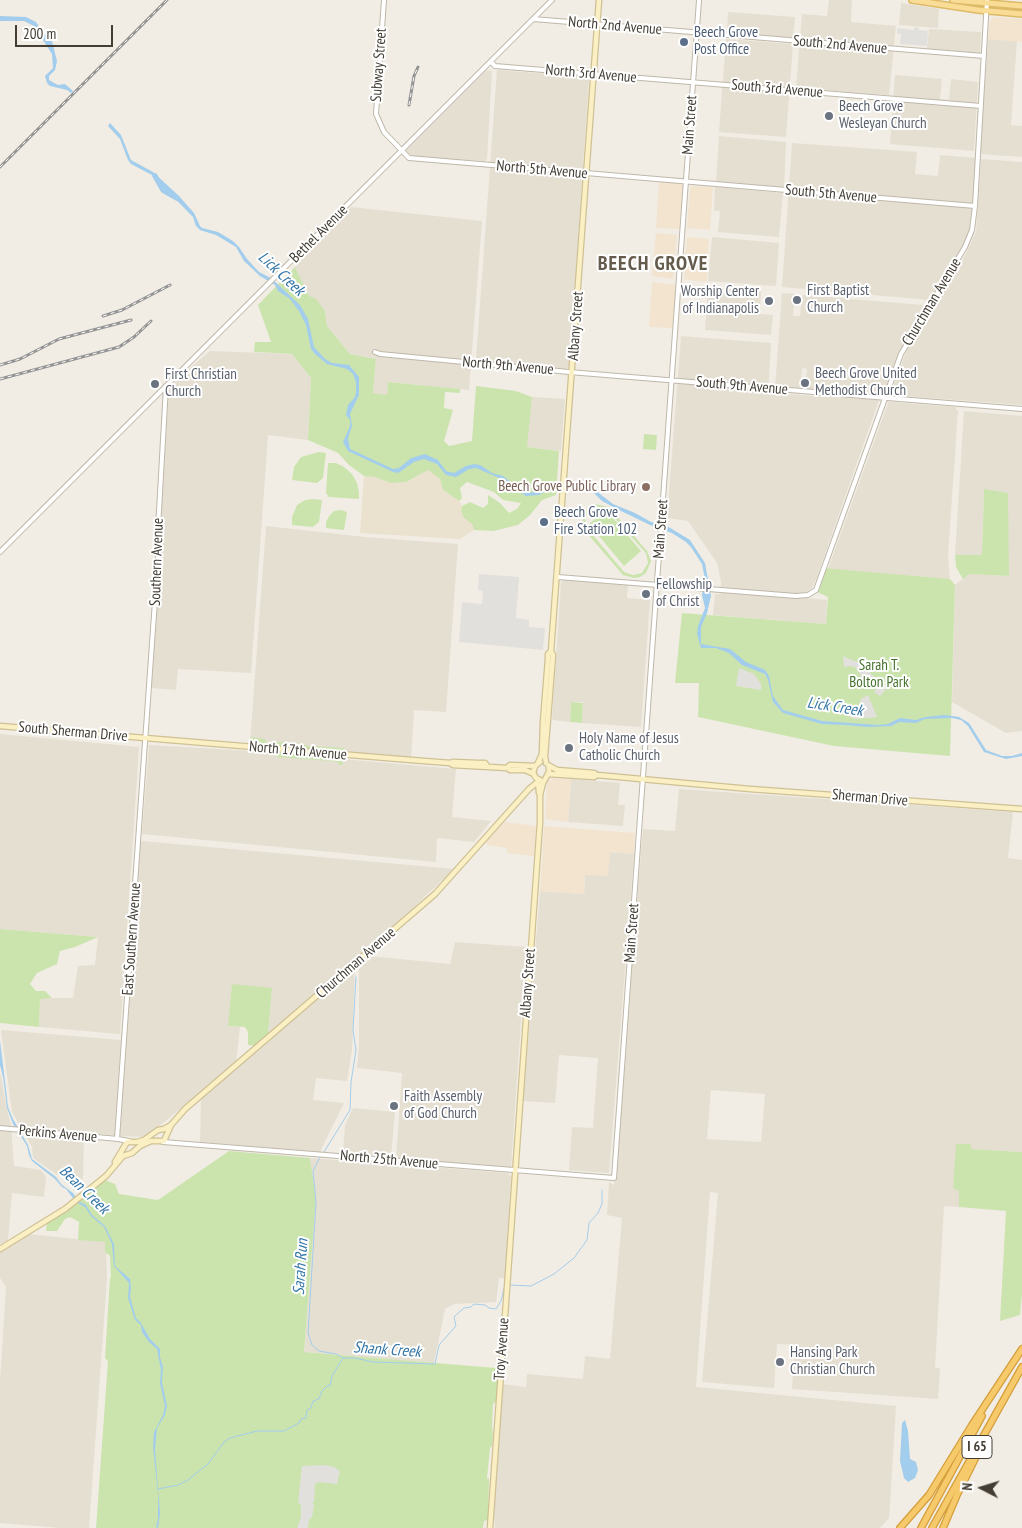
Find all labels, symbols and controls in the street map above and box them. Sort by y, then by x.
street label: North 2nd Avenue [567,13,663,39]
scale bar [18,15,115,47]
text: 200 m [23,24,56,43]
place label: Beech Grove Post Office [694,24,758,59]
street label: Subway Street [367,27,391,103]
street label: South 2nd Avenue [792,32,888,58]
marker: Beech Grove Post Office [678,36,690,48]
street label: North 3rd Avenue [545,61,637,87]
street label: South 3rd Avenue [730,76,824,102]
street label: Main Street [679,95,701,155]
place label: Beech Grove Wesleyan Church [839,98,927,133]
marker: Beech Grove Wesleyan Church [823,110,835,122]
street label: North 5th Avenue [496,157,588,183]
street label: South 5th Avenue [784,181,878,207]
street label: Bethel Avenue [286,201,352,267]
water label: Lick Creek [254,248,308,300]
district label: BEECH GROVE [596,252,710,276]
street label: Churchman Avenue [899,255,965,349]
place label: First Baptist Church [807,282,869,317]
place label: Worship Center of Indianapolis [681,283,759,318]
street label: Albany Street [565,291,587,361]
marker: First Baptist Church [791,294,803,306]
marker: Worship Center of Indianapolis [763,295,775,307]
street label: North 9th Avenue [462,353,554,379]
place label: Beech Grove United Methodist Church [815,365,917,400]
place label: First Christian Church [165,366,237,401]
street label: South 9th Avenue [695,373,789,399]
marker: Beech Grove United Methodist Church [799,377,811,389]
marker: First Christian Church [149,378,161,390]
place label: Beech Grove Public Library [498,478,636,496]
marker: Beech Grove Public Library [640,481,652,493]
street label: Main Street [650,499,672,559]
place label: Beech Grove Fire Station 102 [554,504,637,539]
marker: Beech Grove Fire Station 102 [538,516,550,528]
street label: Southern Avenue [146,518,168,606]
place label: Fellowship of Christ [656,576,712,611]
marker: Fellowship of Christ [640,588,652,600]
park label: Sarah T. Bolton Park [849,657,909,692]
water label: Lick Creek [806,693,864,721]
street label: South Sherman Drive [18,718,128,746]
place label: Holy Name of Jesus Catholic Church [579,730,679,765]
street label: North 17th Avenue [248,738,348,764]
marker: Holy Name of Jesus Catholic Church [563,742,575,754]
street label: Sherman Drive [831,786,909,810]
street label: East Southern Avenue [119,882,145,996]
street label: Main Street [621,903,643,963]
street label: Churchman Avenue [313,924,399,1002]
street label: Albany Street [517,948,539,1018]
place label: Faith Assembly of God Church [404,1088,482,1123]
marker: Faith Assembly of God Church [388,1100,400,1112]
street label: Perkins Avenue [18,1122,98,1146]
street label: North 25th Avenue [339,1147,439,1173]
water label: Bean Creek [55,1162,113,1218]
water label: Sarah Run [289,1238,313,1296]
street label: Troy Avenue [491,1317,513,1381]
water label: Shank Creek [353,1338,421,1362]
place label: Hansing Park Christian Church [790,1344,875,1379]
marker: Hansing Park Christian Church [774,1356,786,1368]
road number: I 65 [962,1435,992,1458]
north arrow [957,1463,1007,1513]
text: N [958,1482,976,1491]

